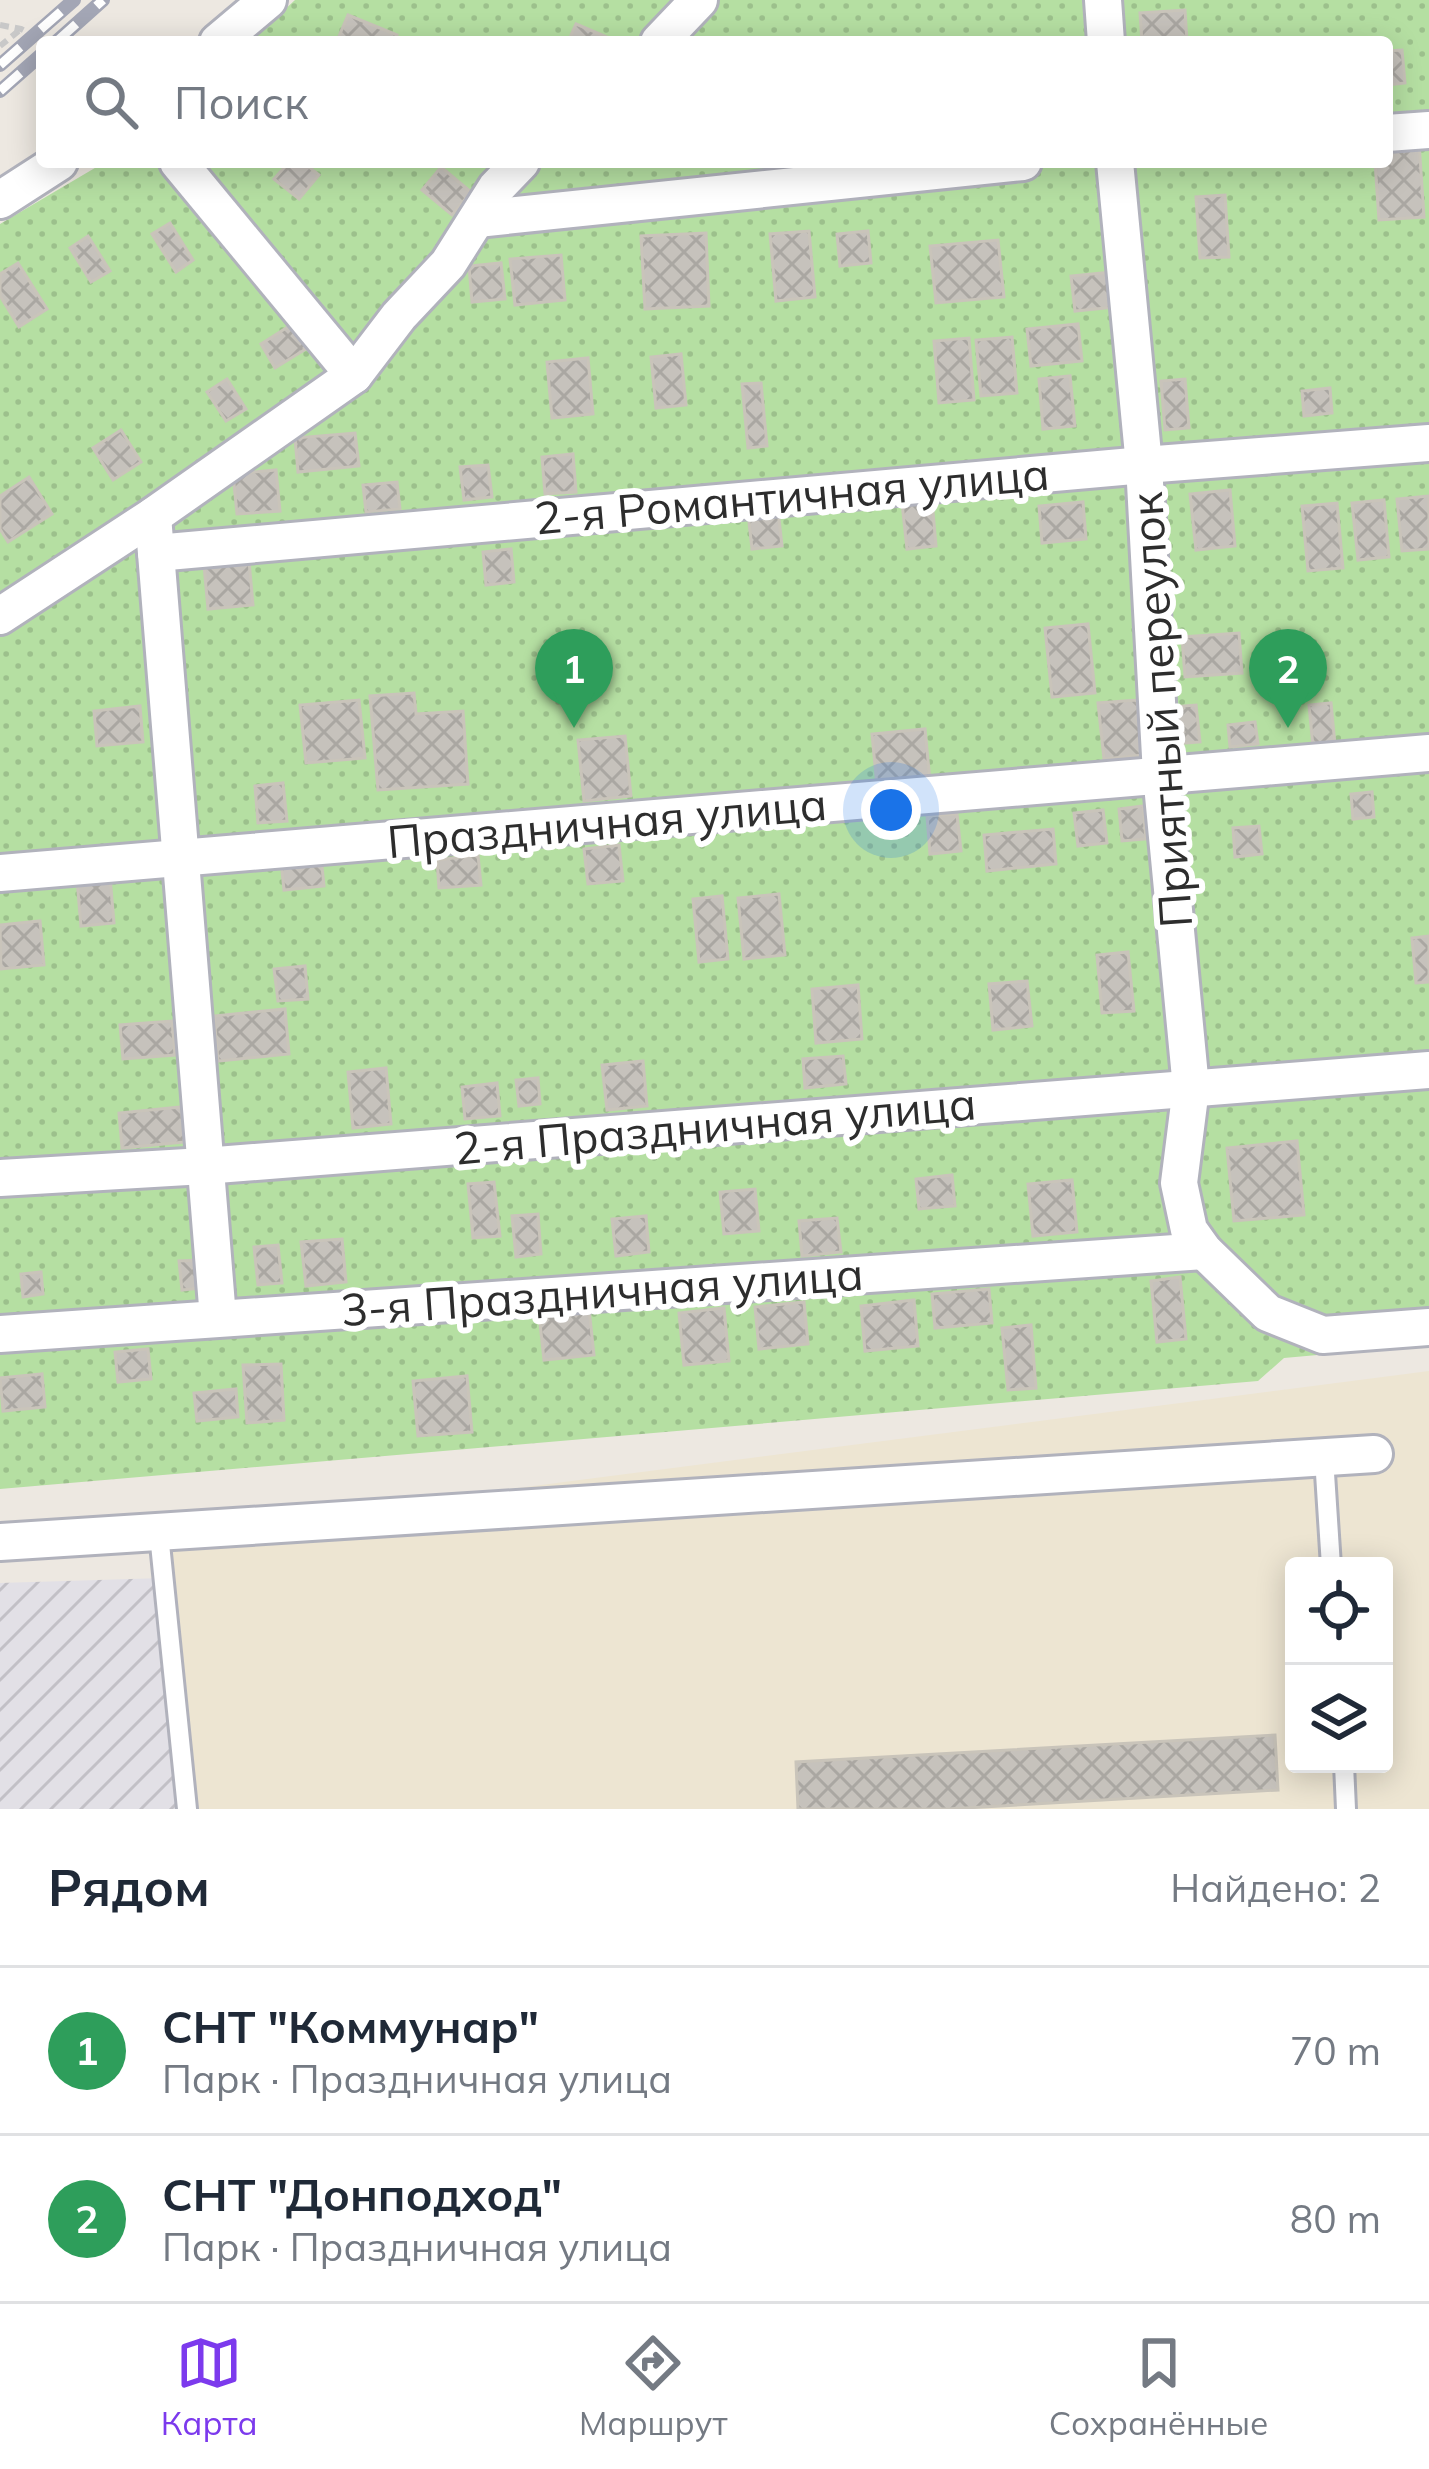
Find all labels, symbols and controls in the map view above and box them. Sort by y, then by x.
search box [36,36,1393,168]
icon: search [78,69,144,135]
text: Поиск [174,74,308,130]
street label: 2-я Романтичная улица [532,445,1052,545]
street label: Приятный переулок [1117,490,1203,930]
pin: 1 [535,629,613,728]
pin: 2 [1249,629,1327,728]
street label: Праздничная улица [385,775,829,869]
your location [861,780,921,840]
street label: 2-я Праздничная улица [452,1074,978,1176]
street label: 3-я Праздничная улица [339,1245,865,1337]
map controls [1285,1557,1393,1773]
button: locate [1285,1557,1393,1665]
button: layers [1285,1665,1393,1773]
text: Рядом [48,1855,210,1919]
text: Найдено: 2 [1170,1863,1381,1912]
text: СНТ "Коммунар" [162,1998,539,2054]
text: 1 [75,2026,99,2075]
text: 70 m [1290,2026,1381,2075]
text: Парк · Праздничная улица [162,2054,672,2103]
text: СНТ "Донподход" [162,2166,562,2222]
text: 2 [75,2194,99,2243]
text: 80 m [1290,2194,1381,2243]
text: Парк · Праздничная улица [162,2222,672,2271]
tab: Карта [161,2330,258,2443]
tab: Маршрут [579,2330,727,2443]
tab: Сохранённые [1049,2330,1268,2443]

